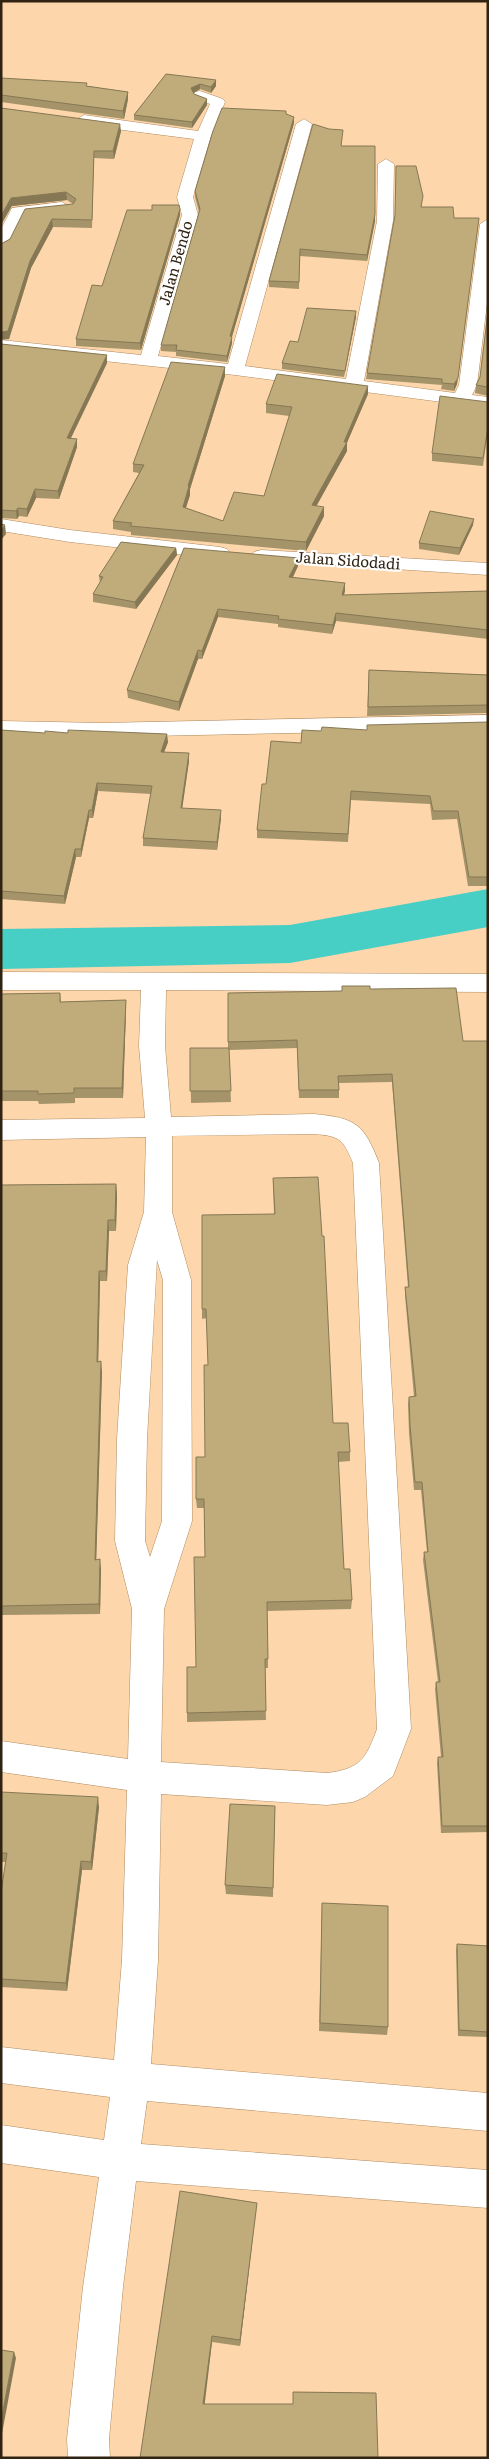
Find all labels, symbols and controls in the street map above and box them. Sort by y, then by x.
street label: Jalan Bendo [152,217,198,308]
street label: Jalan Sidodadi [295,544,401,575]

